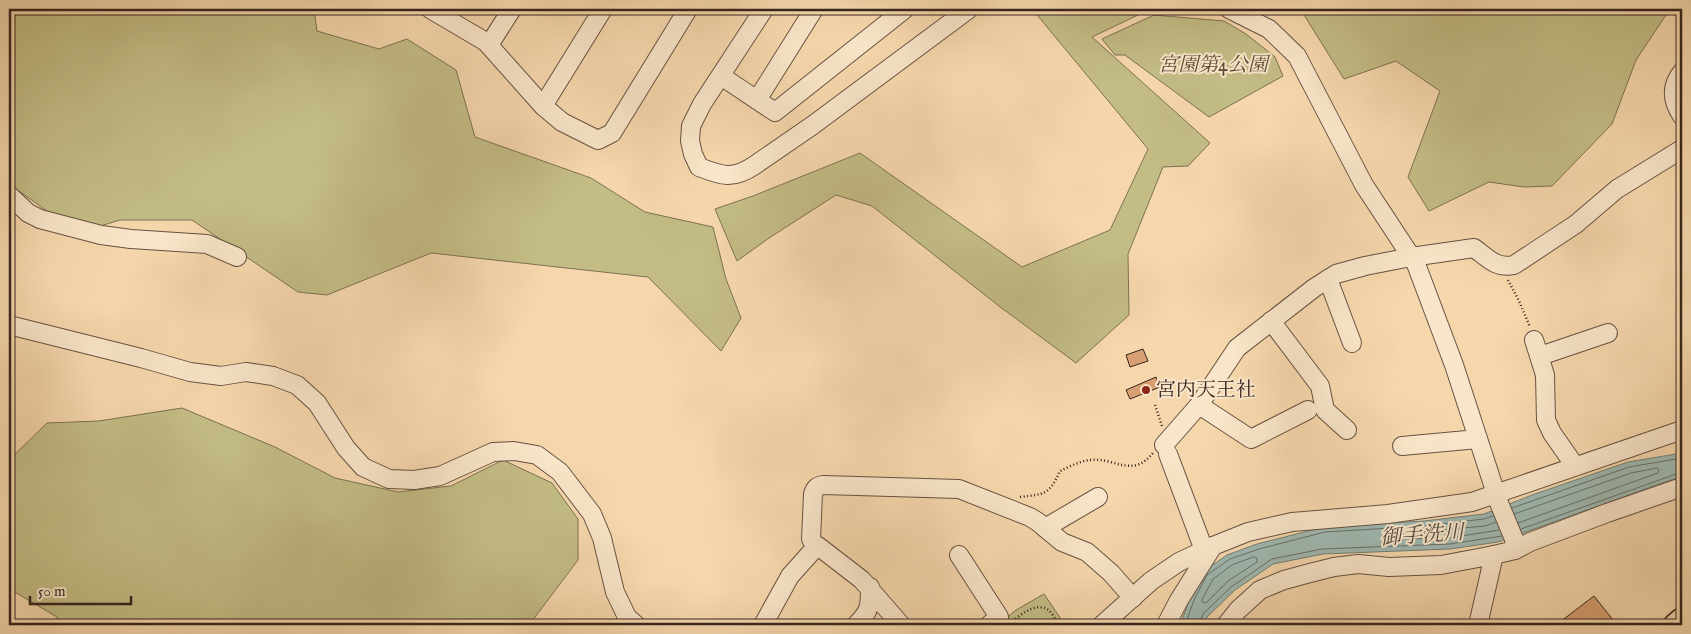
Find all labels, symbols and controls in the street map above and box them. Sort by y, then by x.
park label: 宮園第4公園 [1158,53,1271,78]
place label: 宮内天王社 [1156,378,1256,403]
marker: 宮内天王社 [1140,384,1152,396]
water label: 御手洗川 [1379,519,1467,552]
scale bar [30,574,131,606]
text: 50 m [38,582,66,601]

